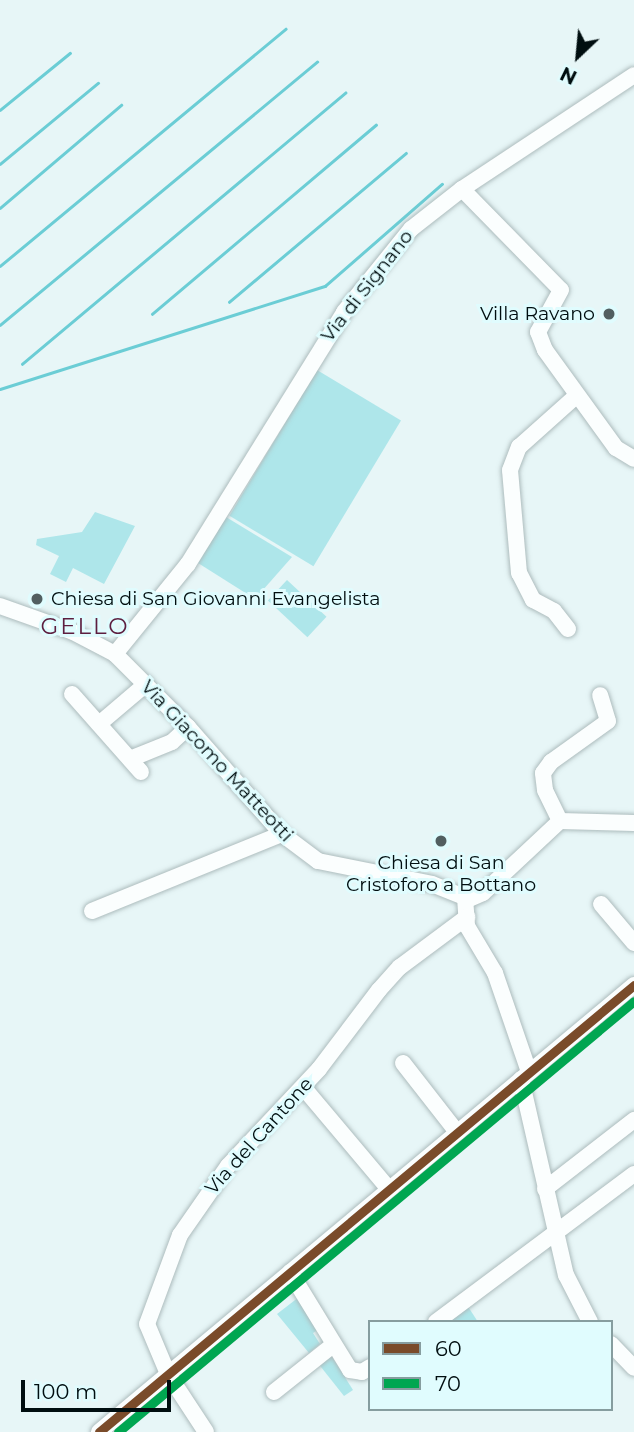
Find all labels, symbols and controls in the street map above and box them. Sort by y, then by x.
north arrow [543,21,613,91]
text: N [557,62,581,89]
street label: Via di Signano [316,225,418,347]
place label: Villa Ravano [480,303,595,325]
marker: Villa Ravano [601,306,617,322]
place label: Chiesa di San Giovanni Evangelista [51,588,380,610]
marker: Chiesa di San Giovanni Evangelista [29,591,45,607]
district label: GELLO [41,612,129,640]
street label: Via Giacomo Matteotti [136,676,298,846]
marker: Chiesa di San Cristoforo a Bottano [433,833,449,849]
place label: Chiesa di San Cristoforo a Bottano [346,852,536,896]
street label: Via del Cantone [200,1073,318,1199]
legend [368,1320,613,1411]
text: 60 [435,1336,462,1361]
scale bar [24,1366,175,1410]
text: 70 [435,1371,461,1396]
text: 100 m [34,1379,97,1404]

